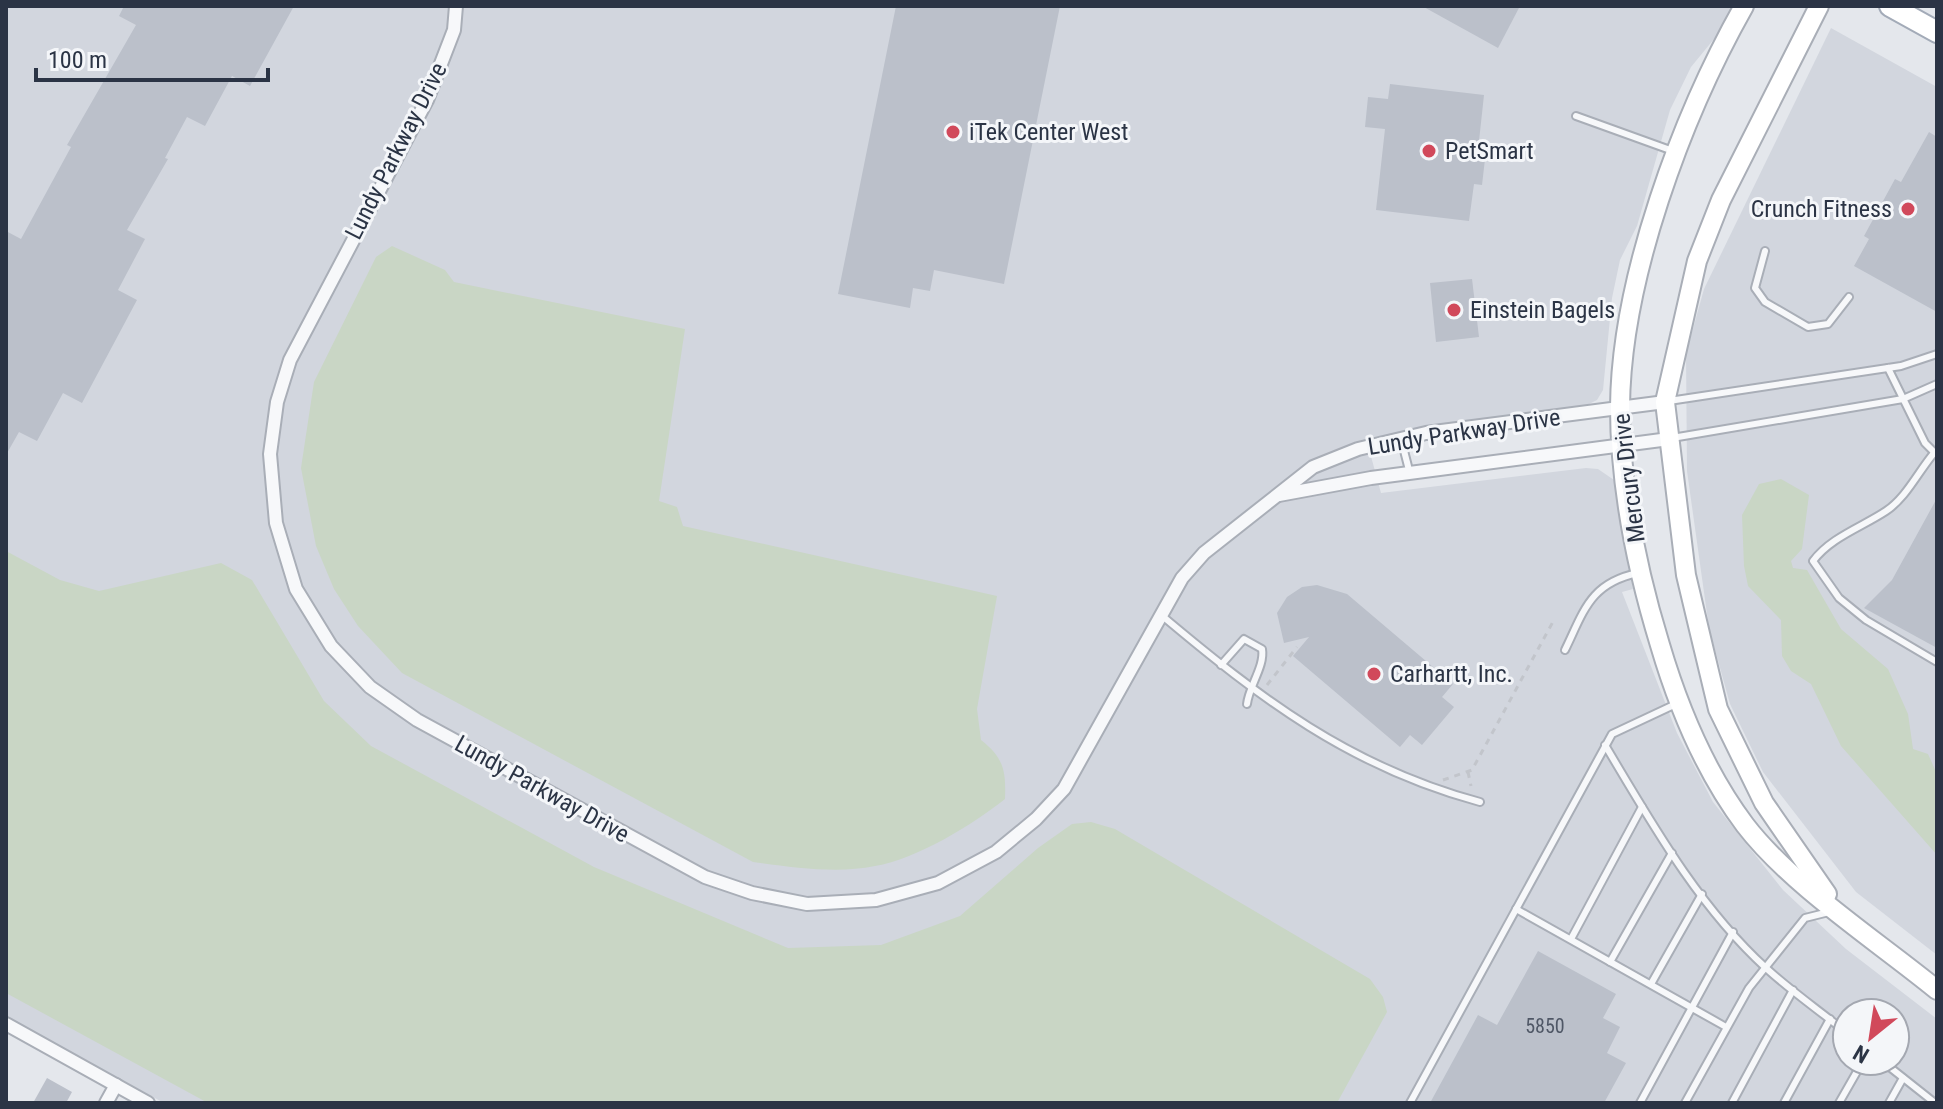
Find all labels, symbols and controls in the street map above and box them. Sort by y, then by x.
scale bar [36,32,268,82]
text: 100 m [48,46,107,74]
street label: Lundy Parkway Drive [339,58,453,244]
place label: iTek Center West [969,118,1128,146]
marker: iTek Center West [944,123,962,141]
place label: PetSmart [1445,137,1534,165]
marker: PetSmart [1420,142,1438,160]
place label: Crunch Fitness [1751,195,1892,223]
marker: Crunch Fitness [1899,200,1917,218]
place label: Einstein Bagels [1470,296,1615,324]
marker: Einstein Bagels [1445,301,1463,319]
street label: Lundy Parkway Drive [1366,403,1562,461]
street label: Mercury Drive [1607,412,1651,544]
place label: Carhartt, Inc. [1390,660,1513,688]
marker: Carhartt, Inc. [1365,665,1383,683]
street label: Lundy Parkway Drive [450,730,634,848]
north arrow [1831,997,1911,1077]
house number: 5850 [1525,1014,1565,1038]
text: N [1849,1040,1873,1068]

